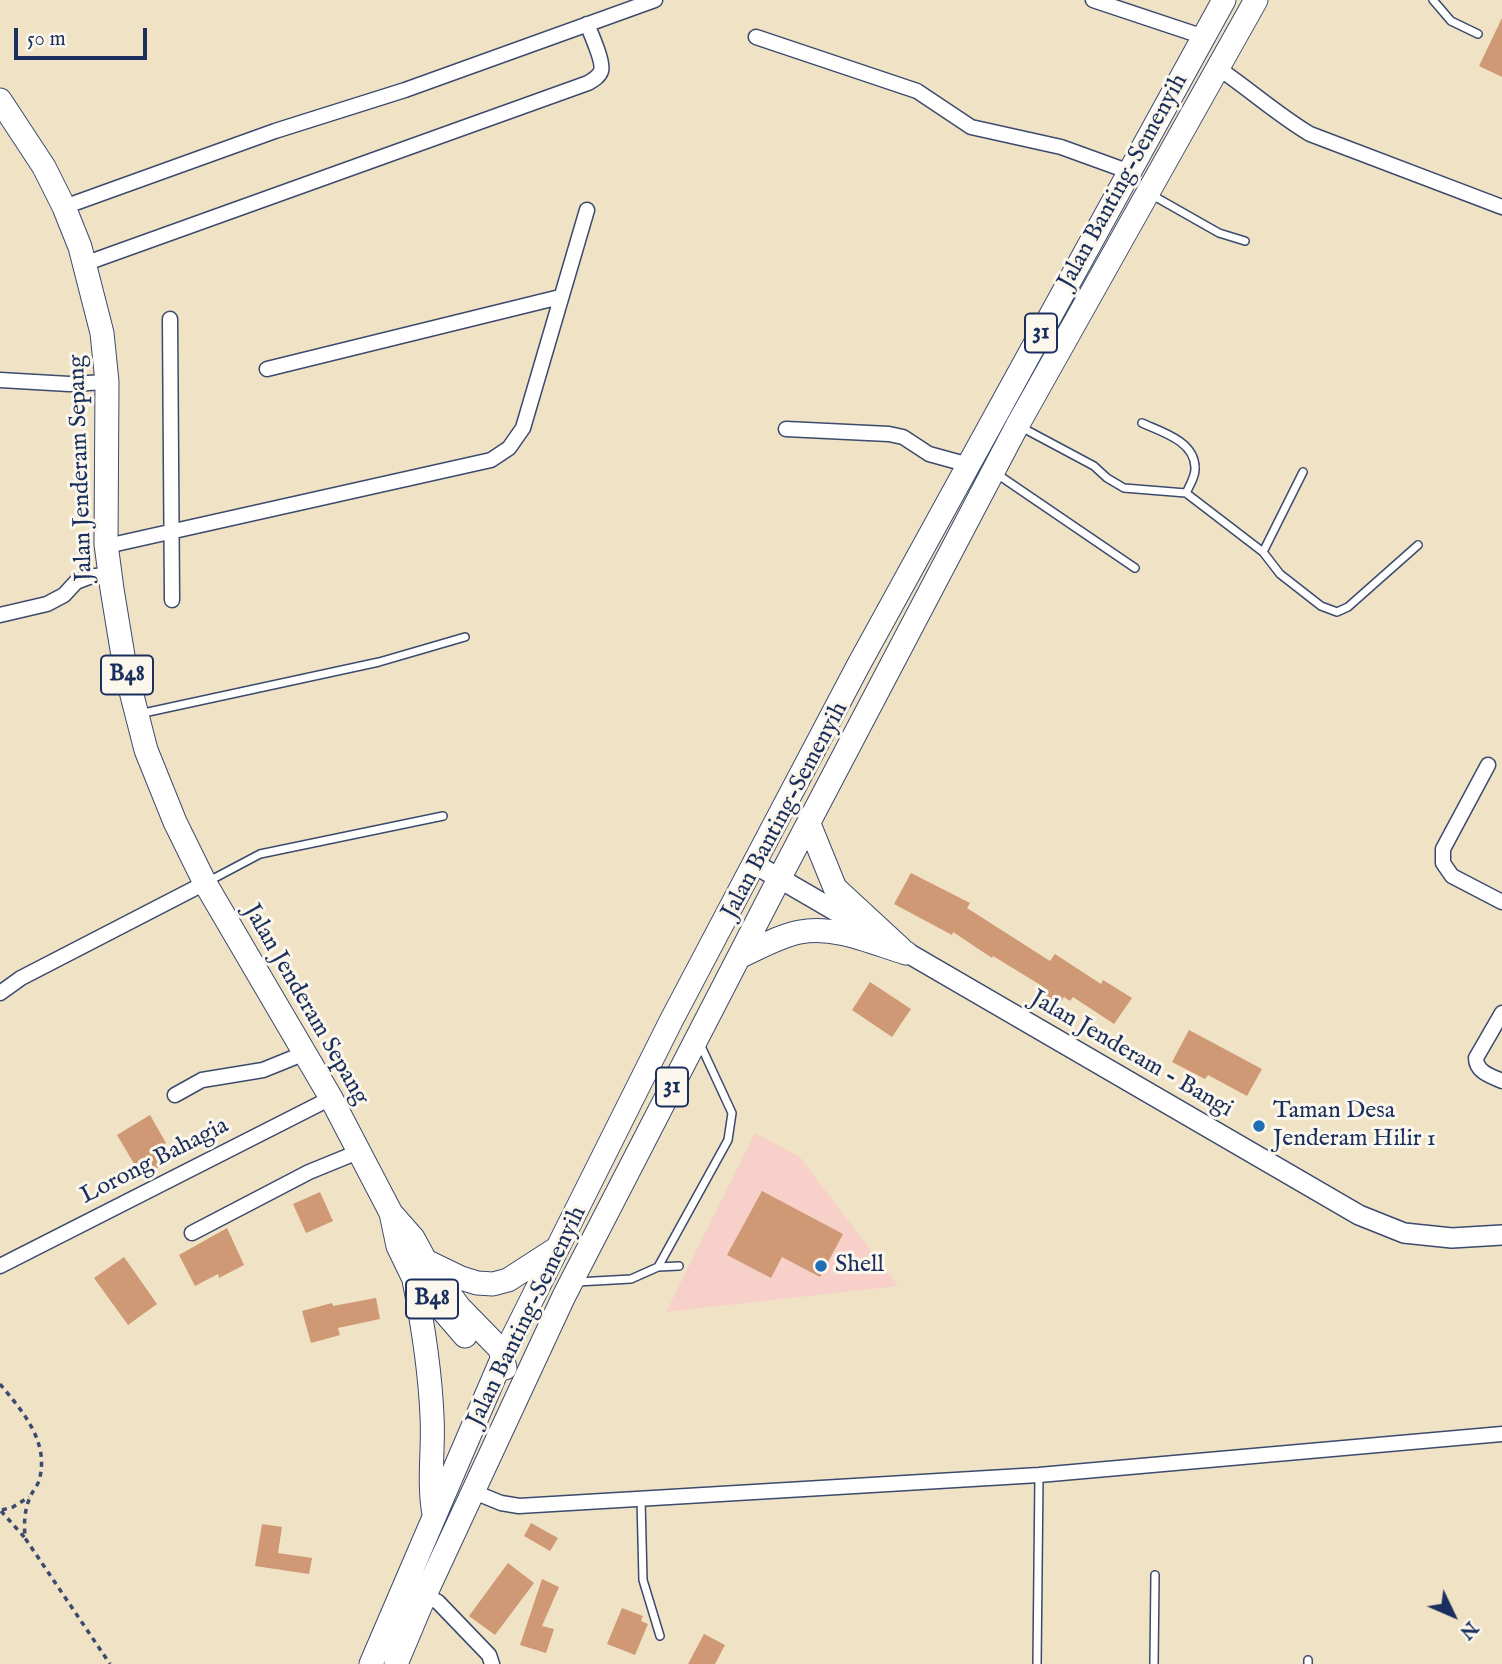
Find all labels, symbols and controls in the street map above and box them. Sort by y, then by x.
scale bar [18,14,150,58]
text: 50 m [27,26,66,53]
street label: Jalan Banting-Semenyih [1053,69,1195,295]
road number: 31 [1025,314,1057,352]
street label: Jalan Jenderam Sepang [64,354,100,582]
road number: B48 [101,656,153,694]
street label: Jalan Banting-Semenyih [717,698,855,924]
street label: Jalan Jenderam Sepang [236,900,374,1110]
street label: Jalan Jenderam - Bangi [1025,985,1237,1125]
road number: 31 [656,1068,688,1106]
place label: Taman Desa Jenderam Hilir 1 [1273,1098,1436,1154]
street label: Lorong Bahagia [76,1112,234,1212]
marker: Taman Desa Jenderam Hilir 1 [1251,1118,1267,1134]
street label: Jalan Banting-Semenyih [462,1202,594,1432]
place label: Shell [835,1252,884,1280]
marker: Shell [813,1258,829,1274]
road number: B48 [406,1280,458,1318]
north arrow [1418,1580,1488,1650]
text: N [1454,1615,1482,1644]

